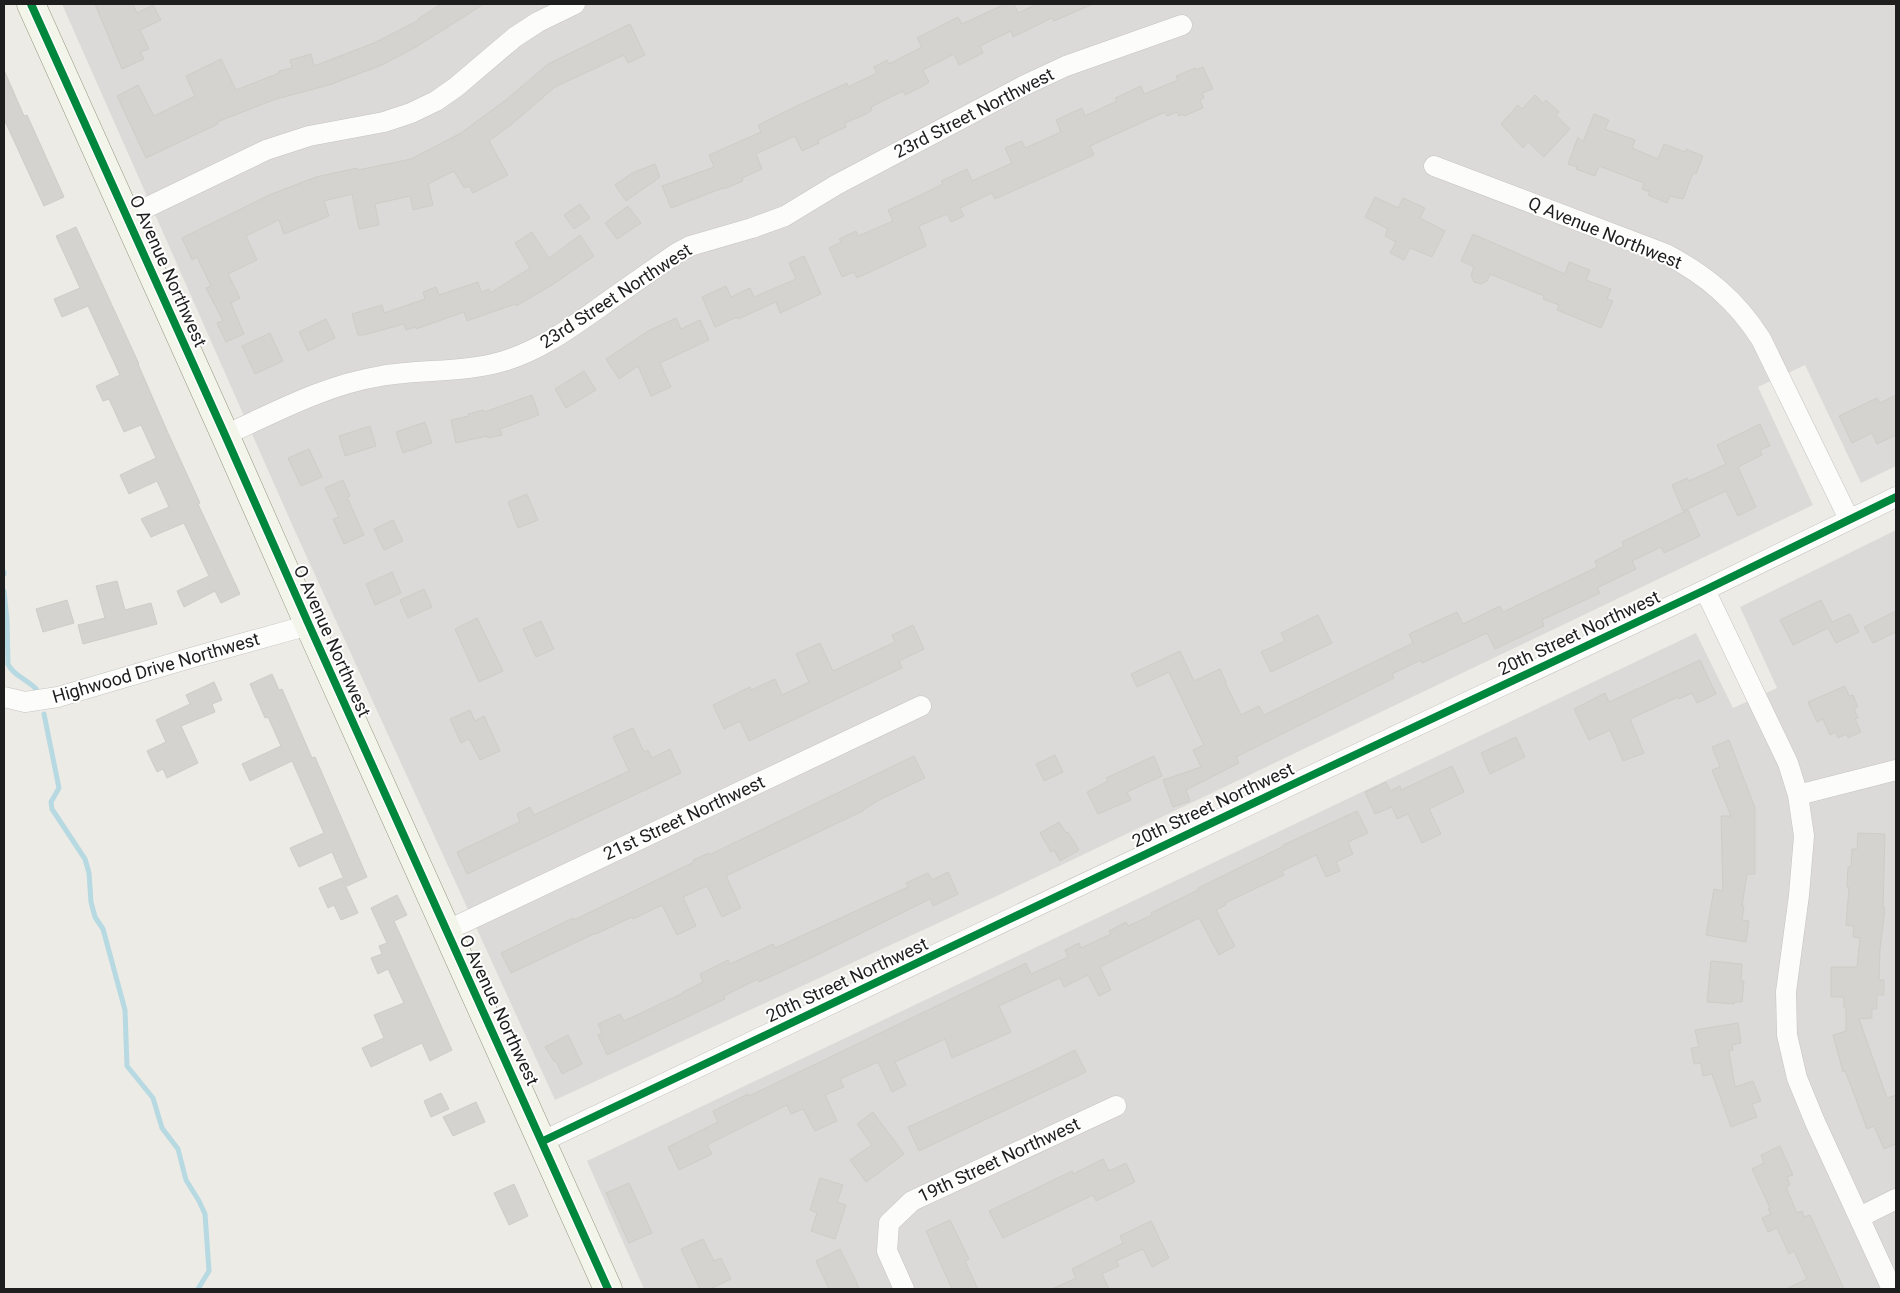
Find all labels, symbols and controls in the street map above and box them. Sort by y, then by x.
street label: 23rd Street Northwest [890,63,1057,162]
street label: O Avenue Northwest [126,192,211,350]
street label: Q Avenue Northwest [1525,192,1685,273]
street label: 23rd Street Northwest [536,239,696,352]
street label: O Avenue Northwest [290,562,375,720]
street label: 20th Street Northwest [1495,586,1663,679]
street label: Highwood Drive Northwest [50,628,262,707]
street label: 20th Street Northwest [1129,758,1297,851]
street label: 21st Street Northwest [600,771,768,864]
street label: O Avenue Northwest [455,931,544,1089]
street label: 20th Street Northwest [763,933,931,1026]
street label: 19th Street Northwest [915,1113,1083,1206]

